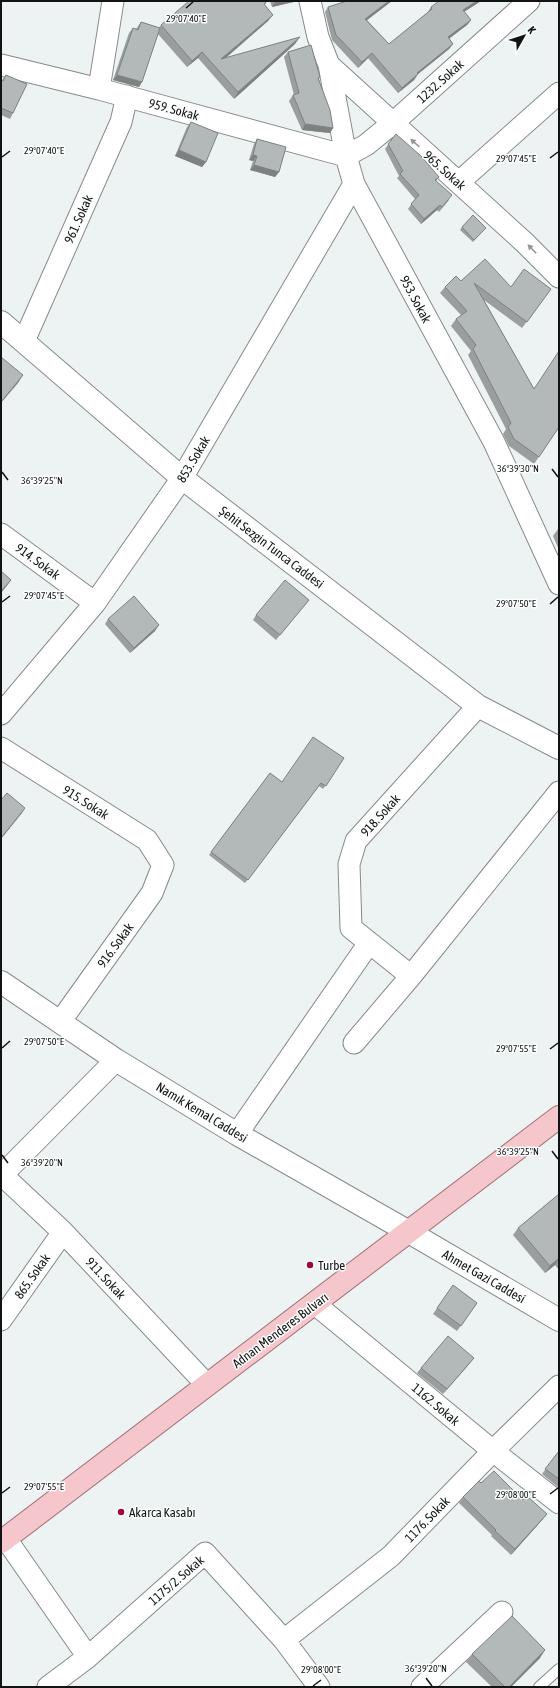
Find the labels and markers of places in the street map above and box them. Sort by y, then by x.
place label: Turbe [318,1258,345,1273]
marker: Turbe [305,1260,315,1270]
place label: Akarca Kasabı [129,1505,196,1520]
marker: Akarca Kasabı [116,1507,126,1517]

